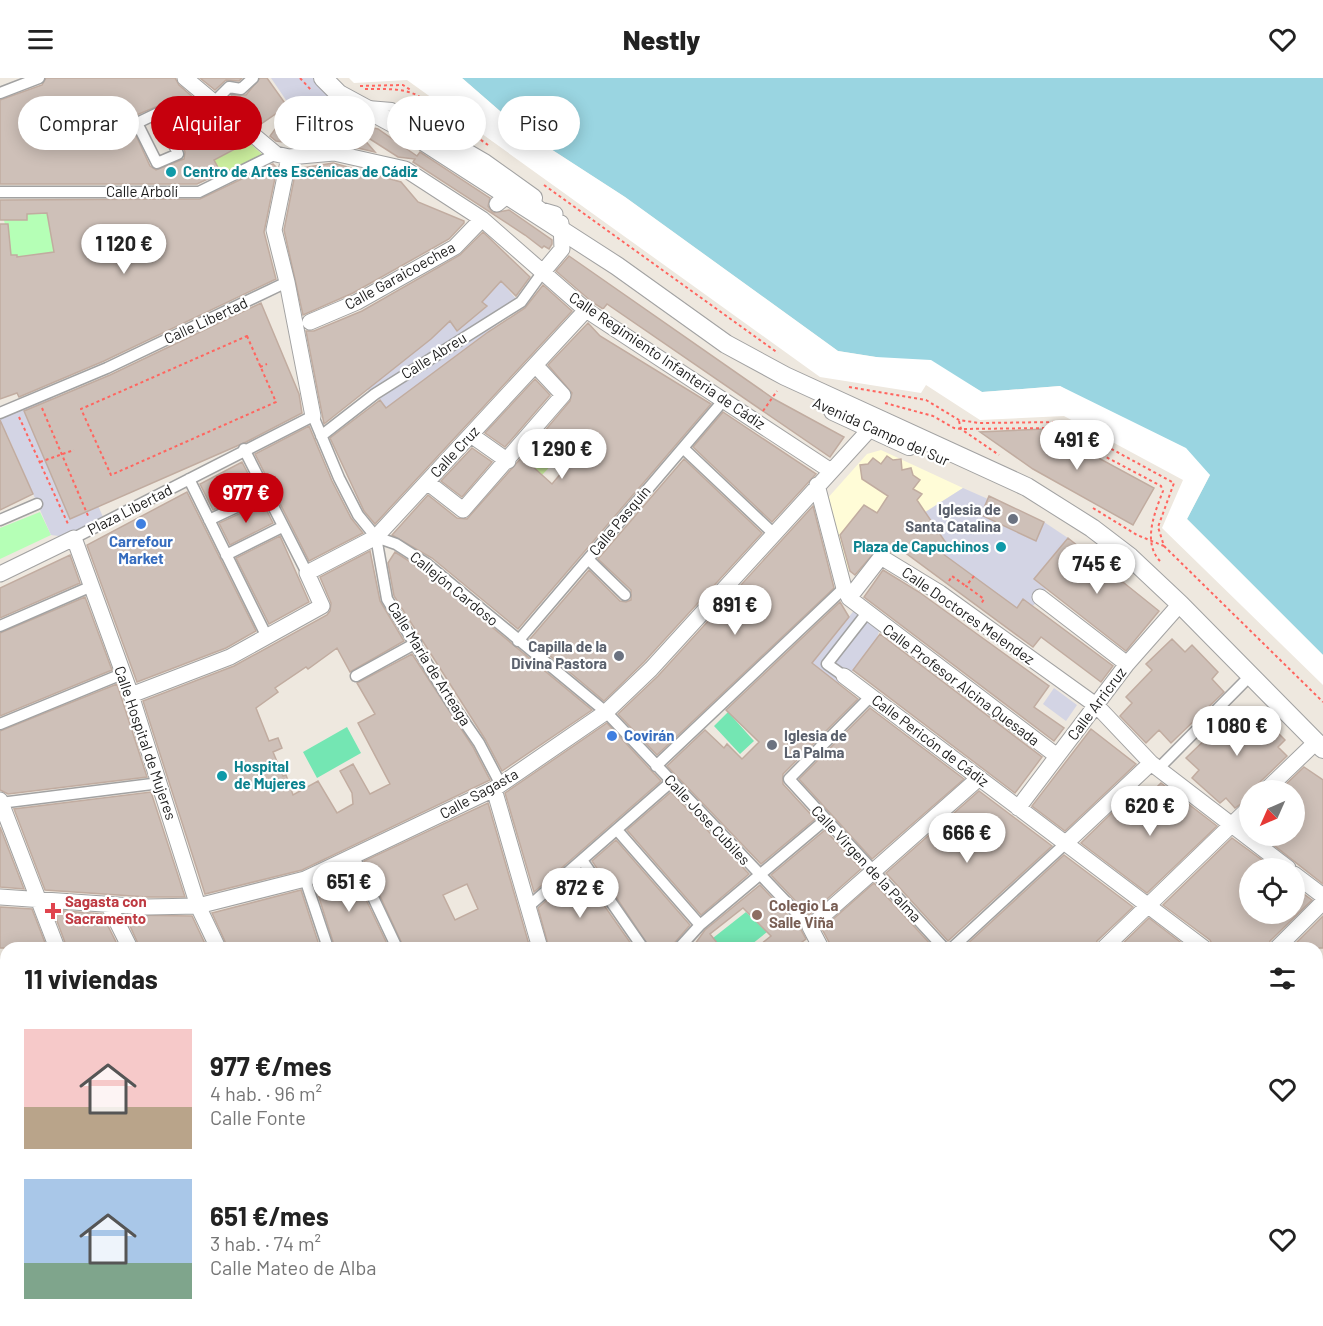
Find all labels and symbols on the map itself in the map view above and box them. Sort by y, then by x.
place label: Centro de Artes Escénicas de Cádiz [183,162,418,180]
marker: Centro de Artes Escénicas de Cádiz [164,165,178,179]
street label: Calle Arbolí [106,182,178,200]
pin: 1 120 € [69,224,179,275]
street label: Calle Garaicoechea [341,237,458,313]
street label: Calle Regimiento Infanteria de Cádiz [566,288,769,433]
street label: Calle Libertad [161,293,250,347]
street label: Calle Abreu [398,328,469,382]
street label: Avenida Campo del Sur [810,393,953,470]
pin: 491 € [1035,420,1119,471]
street label: Calle Cruz [426,422,483,481]
pin: 1 290 € [507,429,617,480]
pin: 977 € [204,473,288,524]
street label: Plaza Libertad [84,480,175,538]
street label: Calle Pasquín [585,482,654,559]
place label: Iglesia de Santa Catalina [905,500,1001,535]
marker: Iglesia de Santa Catalina [1006,512,1020,526]
marker: Carrefour Market [134,517,148,531]
place label: Carrefour Market [109,532,173,567]
place label: Plaza de Capuchinos [853,537,989,555]
marker: Plaza de Capuchinos [994,540,1008,554]
pin: 745 € [1055,544,1139,595]
street label: Callejón Cardoso [407,547,502,629]
street label: Calle Doctores Melendez [899,563,1039,668]
pin: 891 € [693,585,777,636]
street label: Calle María de Arteaga [384,598,475,729]
street label: Calle Profesor Alcina Quesada [880,619,1043,749]
place label: Capilla de la Divina Pastora [511,637,607,672]
marker: Capilla de la Divina Pastora [612,649,626,663]
street label: Calle Hospital de Mujeres [111,663,181,822]
street label: Calle Arricruz [1063,663,1130,743]
street label: Calle Pericón de Cádiz [869,690,993,790]
pin: 1 080 € [1182,706,1292,757]
place label: Covirán [624,726,674,744]
place label: Iglesia de La Palma [784,726,847,761]
marker: Covirán [605,729,619,743]
marker: Iglesia de La Palma [765,738,779,752]
place label: Hospital de Mujeres [234,757,306,792]
street label: Calle Sagasta [436,764,521,822]
marker: Hospital de Mujeres [215,769,229,783]
street label: Calle Jose Cubiles [661,770,754,868]
north arrow [1239,780,1305,846]
pin: 620 € [1108,786,1192,837]
street label: Calle Virgen de la Palma [808,801,925,925]
pin: 666 € [925,813,1009,864]
pin: 651 € [307,862,391,913]
pin: 872 € [538,868,622,919]
place label: Sagasta con Sacramento [65,892,147,927]
place label: Colegio La Salle Viña [769,896,838,931]
marker: Sagasta con Sacramento [46,904,60,918]
marker: Colegio La Salle Viña [750,908,764,922]

